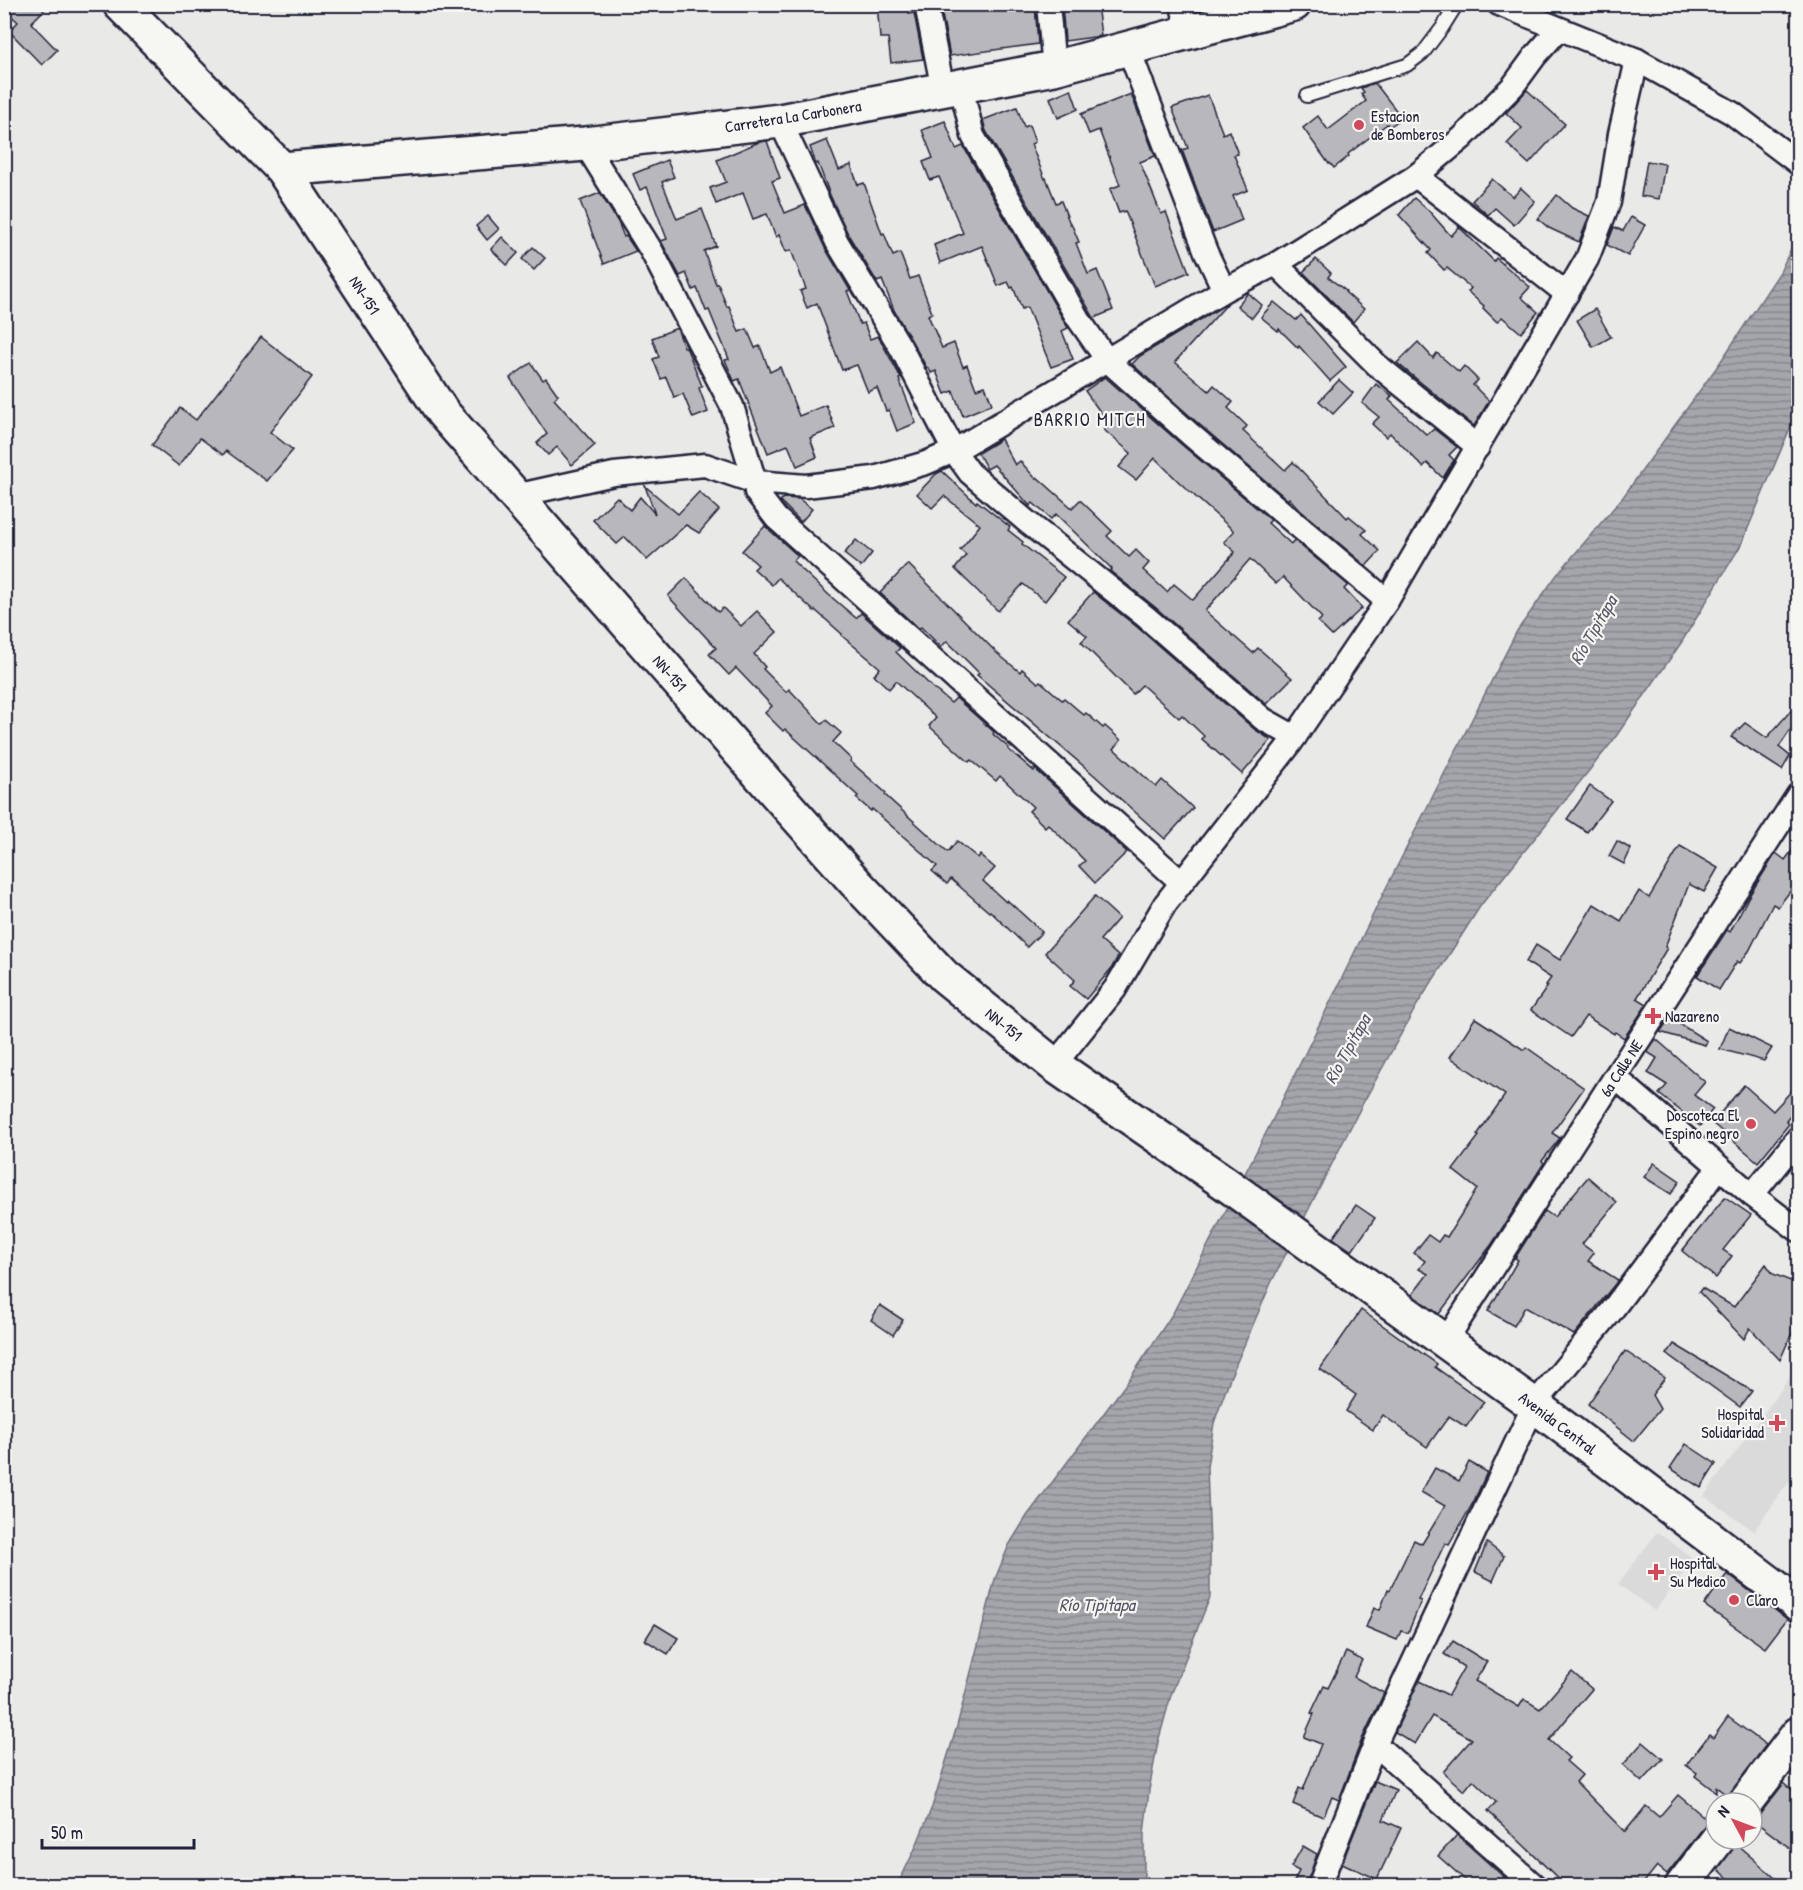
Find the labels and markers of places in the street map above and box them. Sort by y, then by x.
place label: Estacion de Bomberos [1371,105,1444,145]
marker: Estacion de Bomberos [1352,118,1366,132]
place label: Nazareno [1665,1005,1720,1027]
marker: Nazareno [1646,1009,1660,1023]
place label: Doscoteca El Espino negro [1665,1104,1740,1144]
marker: Doscoteca El Espino negro [1744,1117,1758,1131]
place label: Hospital Solidaridad [1701,1403,1765,1443]
marker: Hospital Solidaridad [1768,1414,1786,1432]
place label: Hospital Su Medico [1670,1552,1726,1592]
marker: Hospital Su Medico [1647,1563,1665,1581]
place label: Claro [1746,1589,1778,1611]
marker: Claro [1727,1593,1741,1607]

